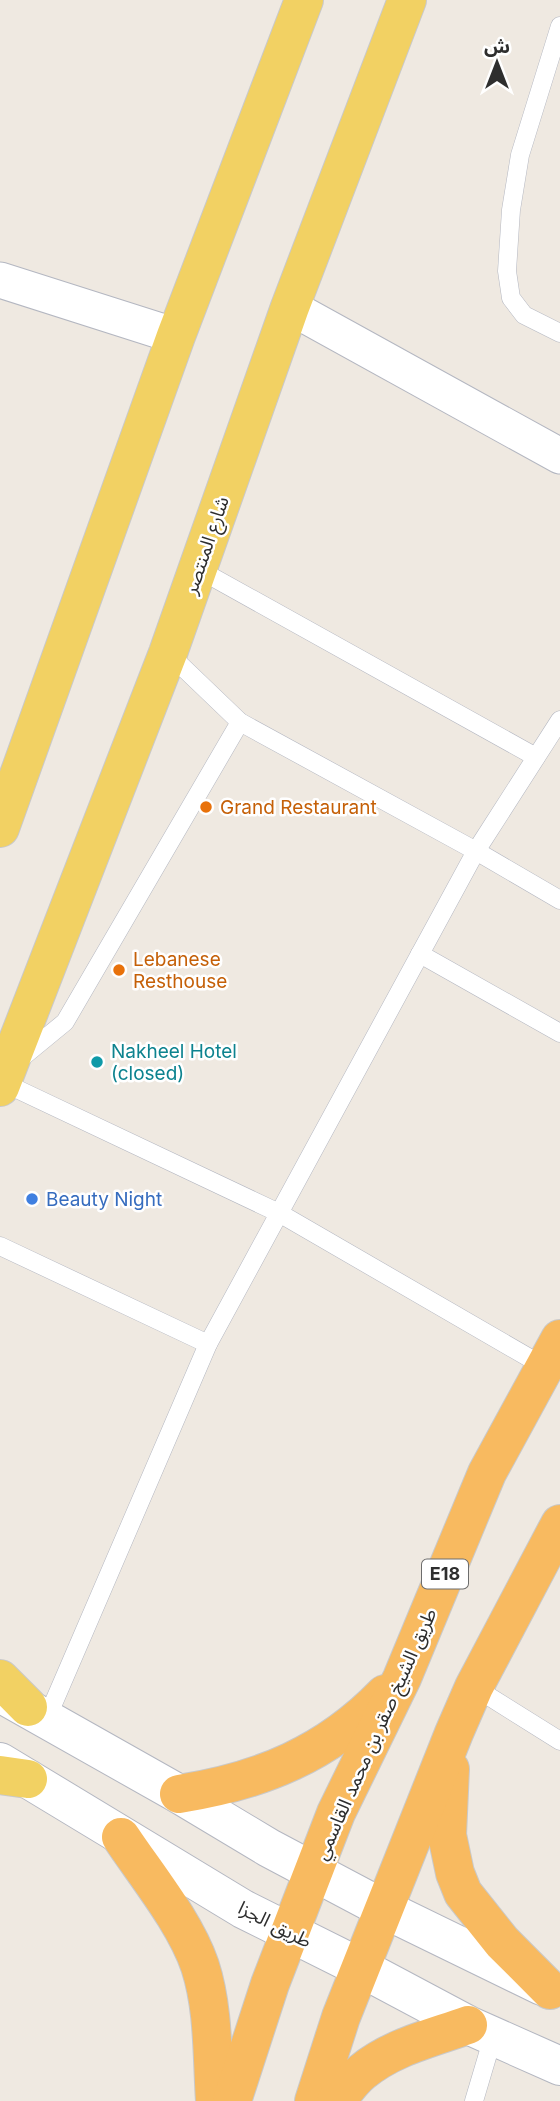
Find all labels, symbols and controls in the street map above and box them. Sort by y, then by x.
north arrow [462,28,532,98]
text: ش [484,35,510,58]
street label: شارع المنتصر [179,493,236,599]
place label: Grand Restaurant [220,796,377,819]
marker: Grand Restaurant [198,799,214,815]
place label: Lebanese Resthouse [133,948,227,993]
marker: Lebanese Resthouse [111,962,127,978]
place label: Nakheel Hotel (closed) [111,1040,237,1085]
marker: Nakheel Hotel (closed) [89,1054,105,1070]
place label: Beauty Night [46,1188,162,1211]
marker: Beauty Night [24,1191,40,1207]
road number: E18 [422,1560,468,1588]
street label: طريق الشيخ صقر بن محمد القاسمي [309,1605,445,1865]
street label: طريق الجزا [234,1896,315,1953]

